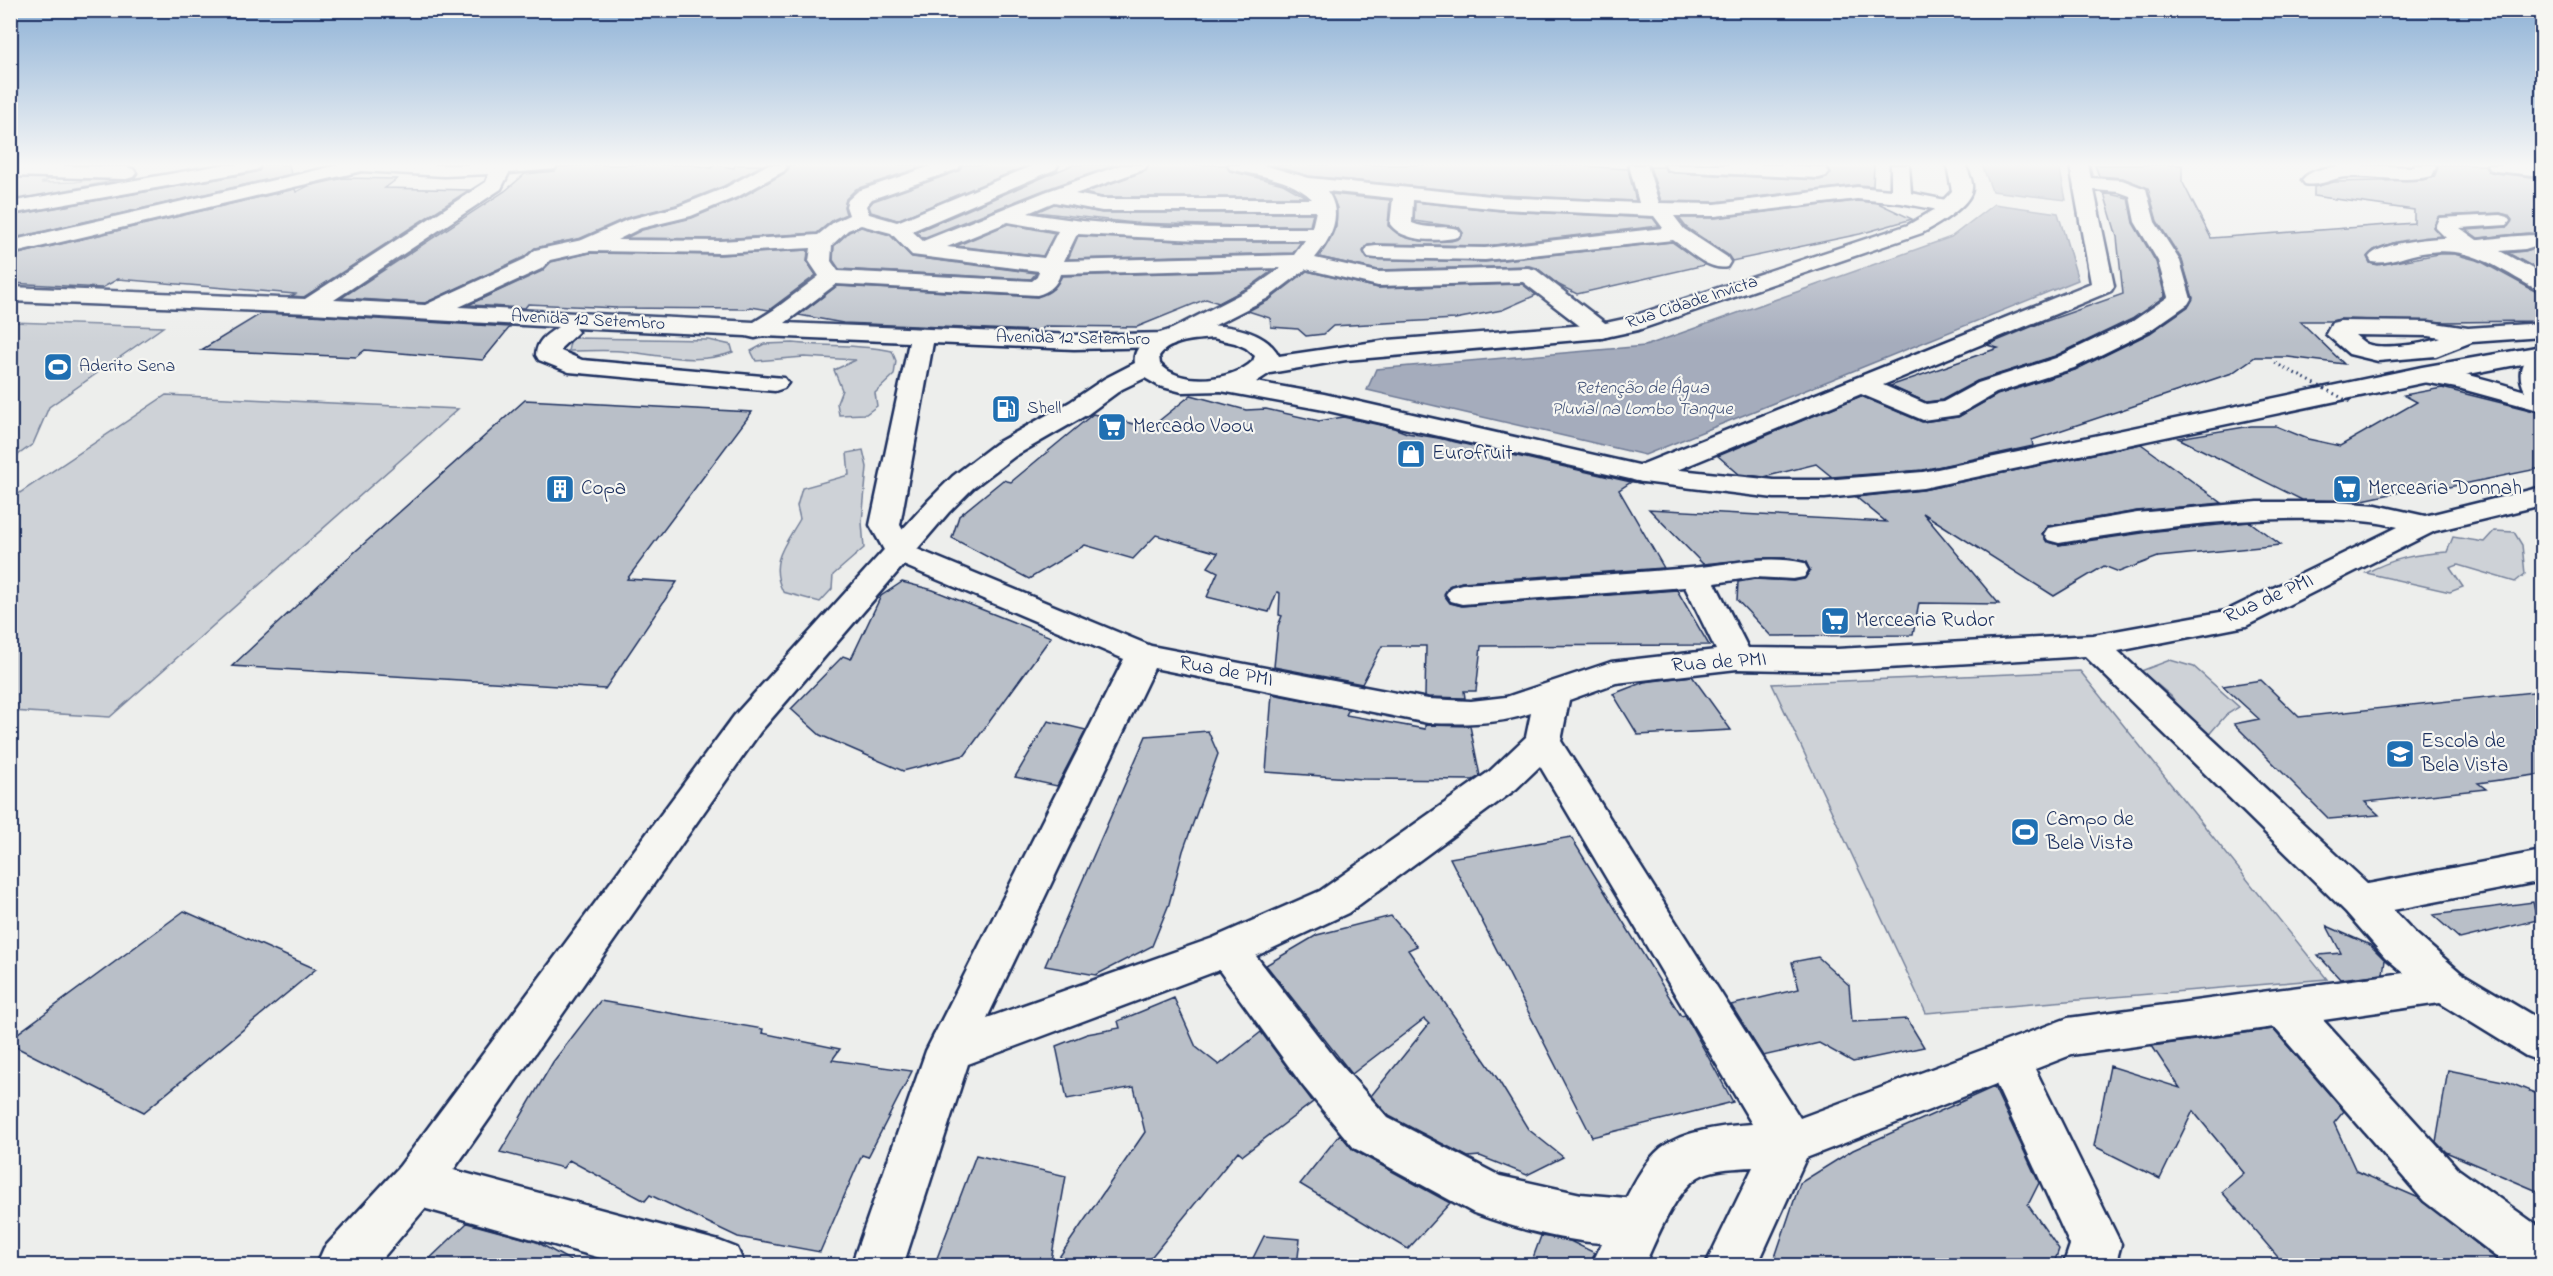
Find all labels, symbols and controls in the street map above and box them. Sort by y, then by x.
street label: Rua Cidade Invicta [1623,269,1761,337]
street label: Avenida 12 Setembro [510,304,666,338]
street label: Avenida 12 Setembro [996,325,1150,353]
sports icon: Aderito Sena [42,351,74,383]
place label: Aderito Sena [79,354,175,380]
water label: Retenção de Água Pluvial na Lombo Tanque [1551,376,1734,423]
fuel station icon: Shell [990,393,1022,425]
place label: Shell [1027,396,1061,422]
supermarket icon: Mercado Voou [1096,411,1128,443]
place label: Mercado Voou [1133,412,1254,442]
shop icon: Eurofruit [1395,438,1427,470]
place label: Eurofruit [1432,439,1513,469]
building icon: Copa [544,473,576,505]
supermarket icon: Mercearia Donnah [2331,473,2363,505]
place label: Copa [581,474,626,504]
place label: Mercearia Donnah [2368,474,2522,504]
street label: Rua de PMI [2219,566,2319,632]
supermarket icon: Mercearia Rudor [1819,605,1851,637]
place label: Mercearia Rudor [1856,606,1995,636]
street label: Rua de PMI [1670,645,1768,681]
street label: Rua de PMI [1176,648,1276,696]
place label: Escola de Bela Vista [2420,727,2508,781]
school or university icon: Escola de Bela Vista [2384,738,2416,770]
place label: Campo de Bela Vista [2045,805,2135,859]
sports icon: Campo de Bela Vista [2009,816,2041,848]

